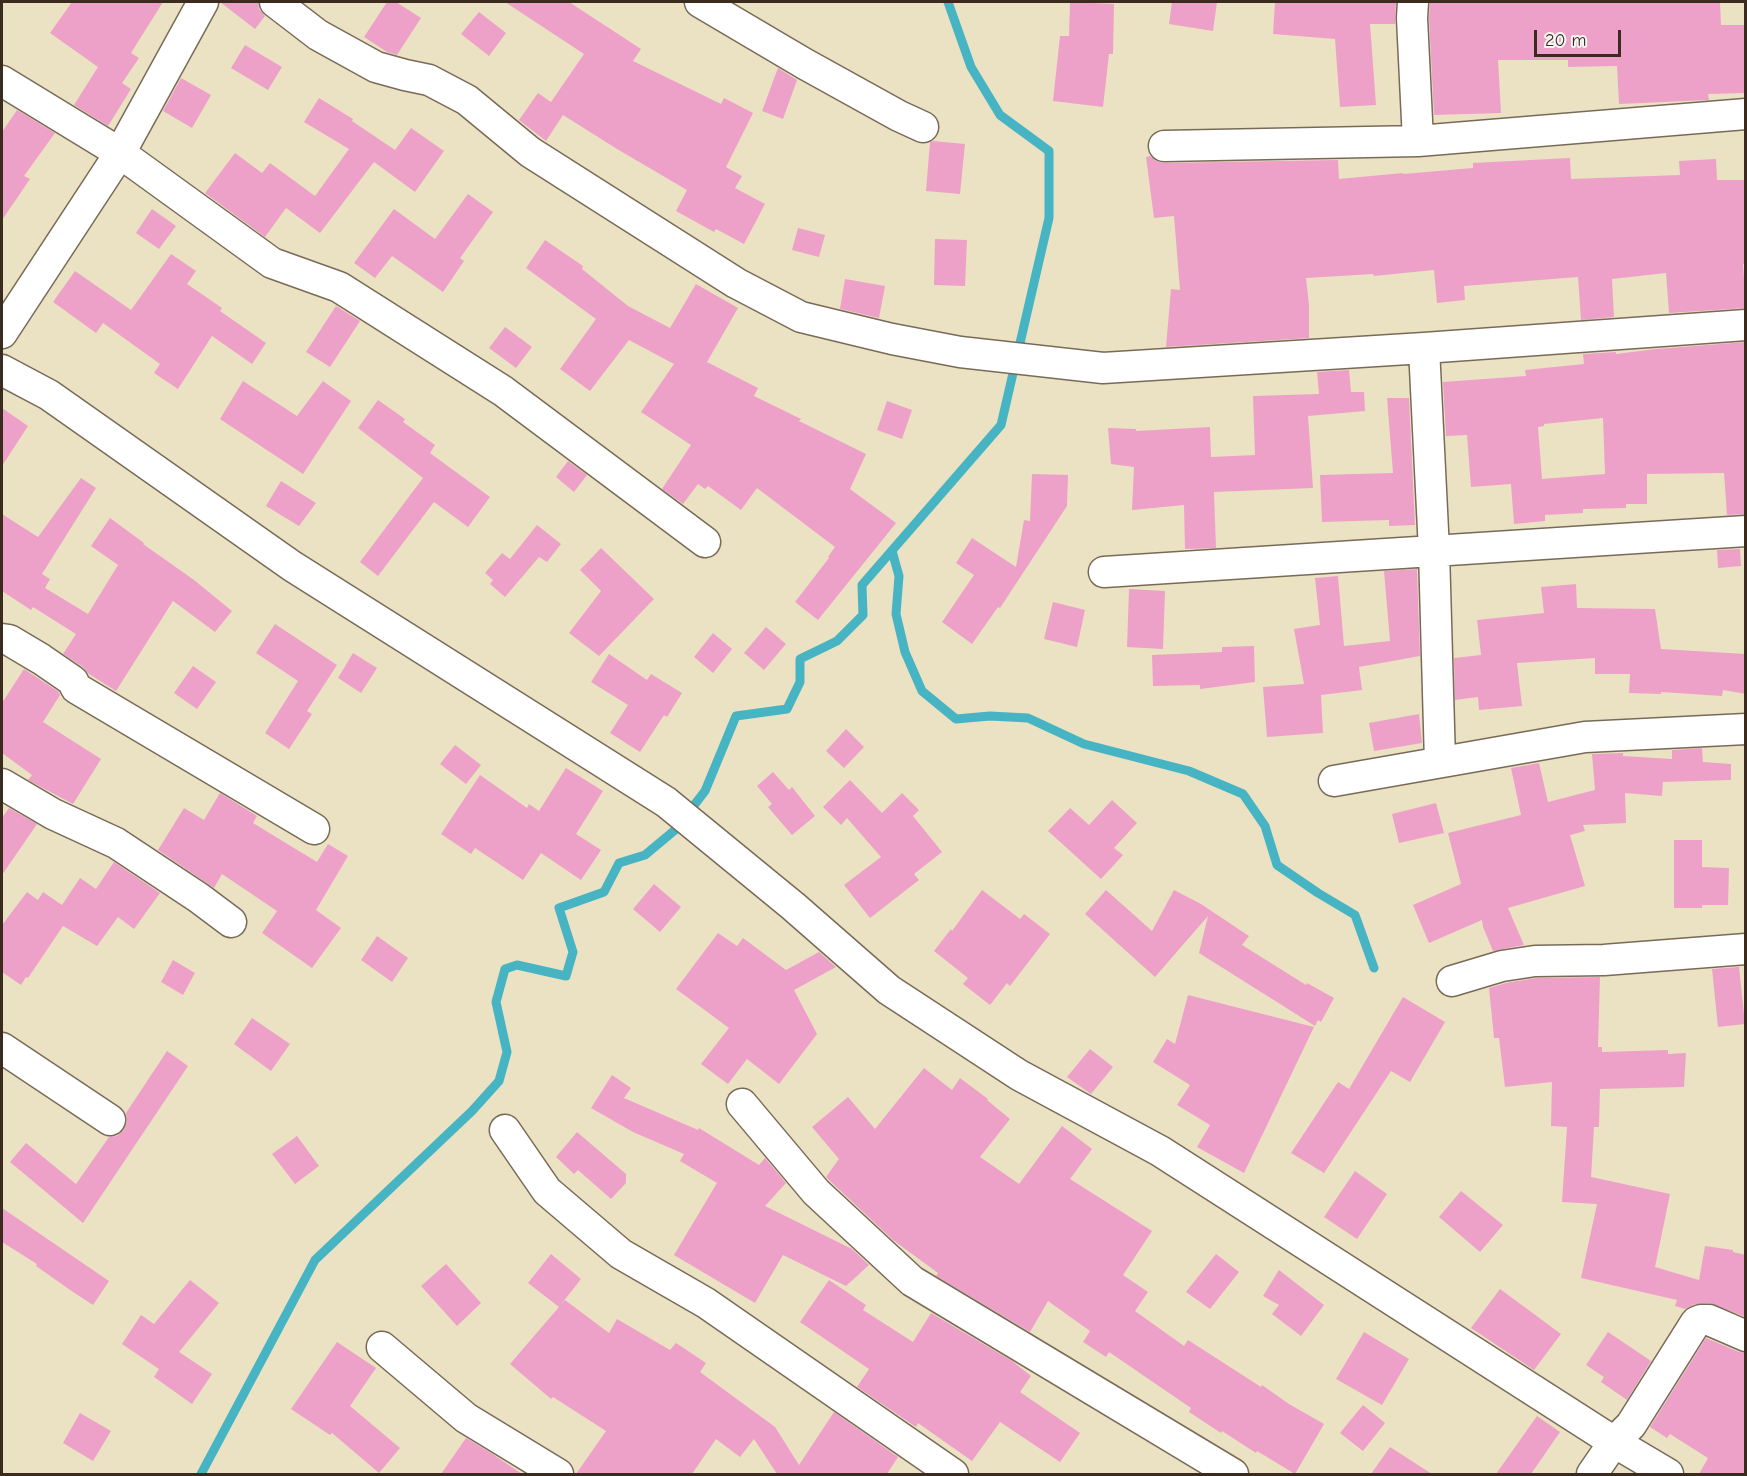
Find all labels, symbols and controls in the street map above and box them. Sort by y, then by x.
scale bar [1537,18,1624,56]
text: 20 m [1545,30,1586,51]

